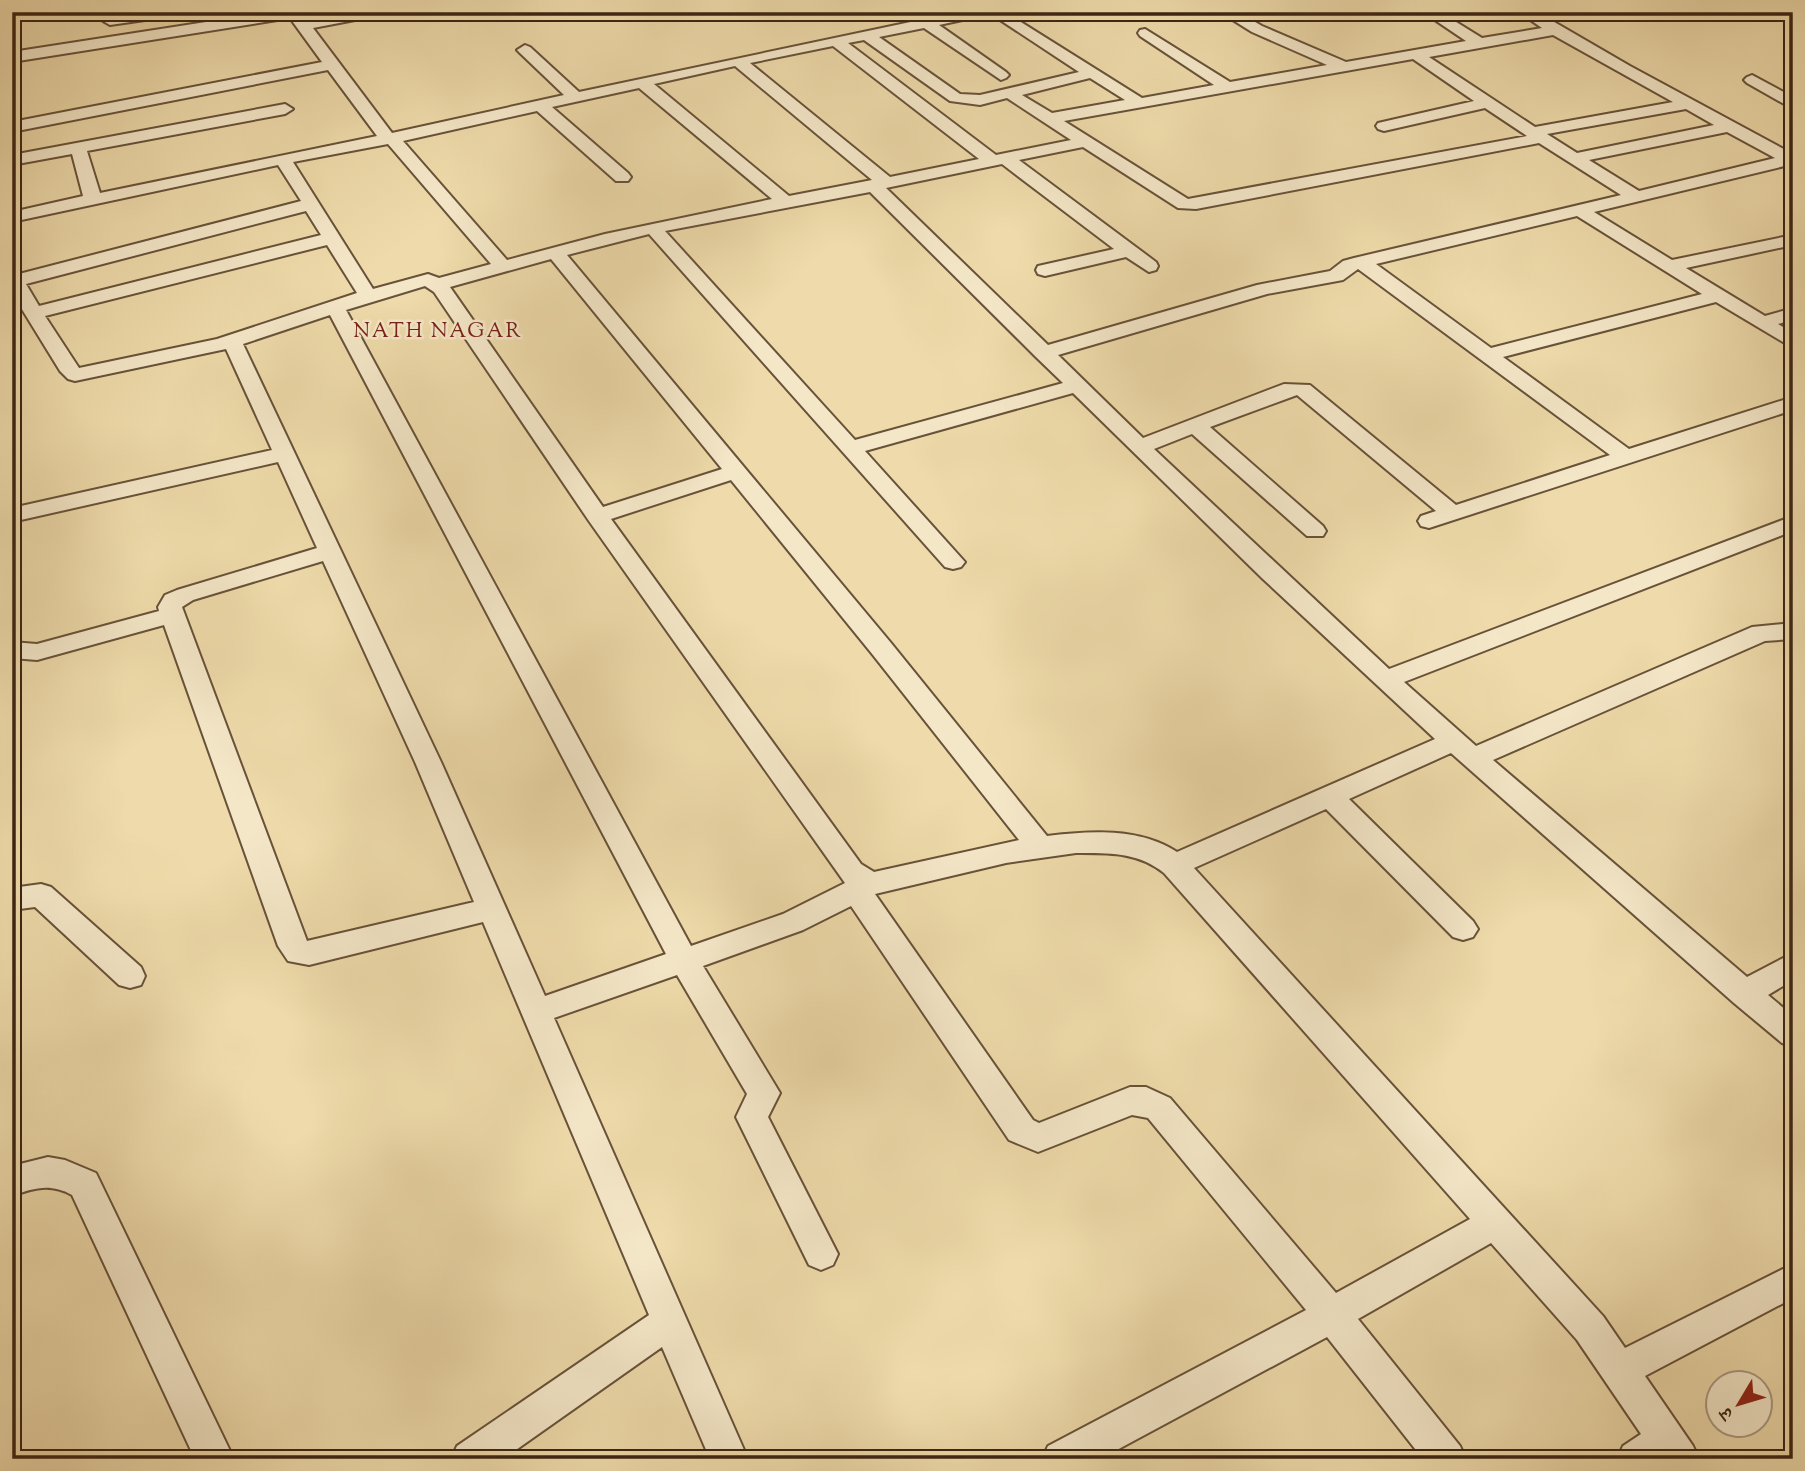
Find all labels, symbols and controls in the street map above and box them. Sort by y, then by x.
district label: NATH NAGAR [353,317,523,347]
north arrow [1703,1370,1773,1440]
text: उ [1713,1400,1742,1427]

